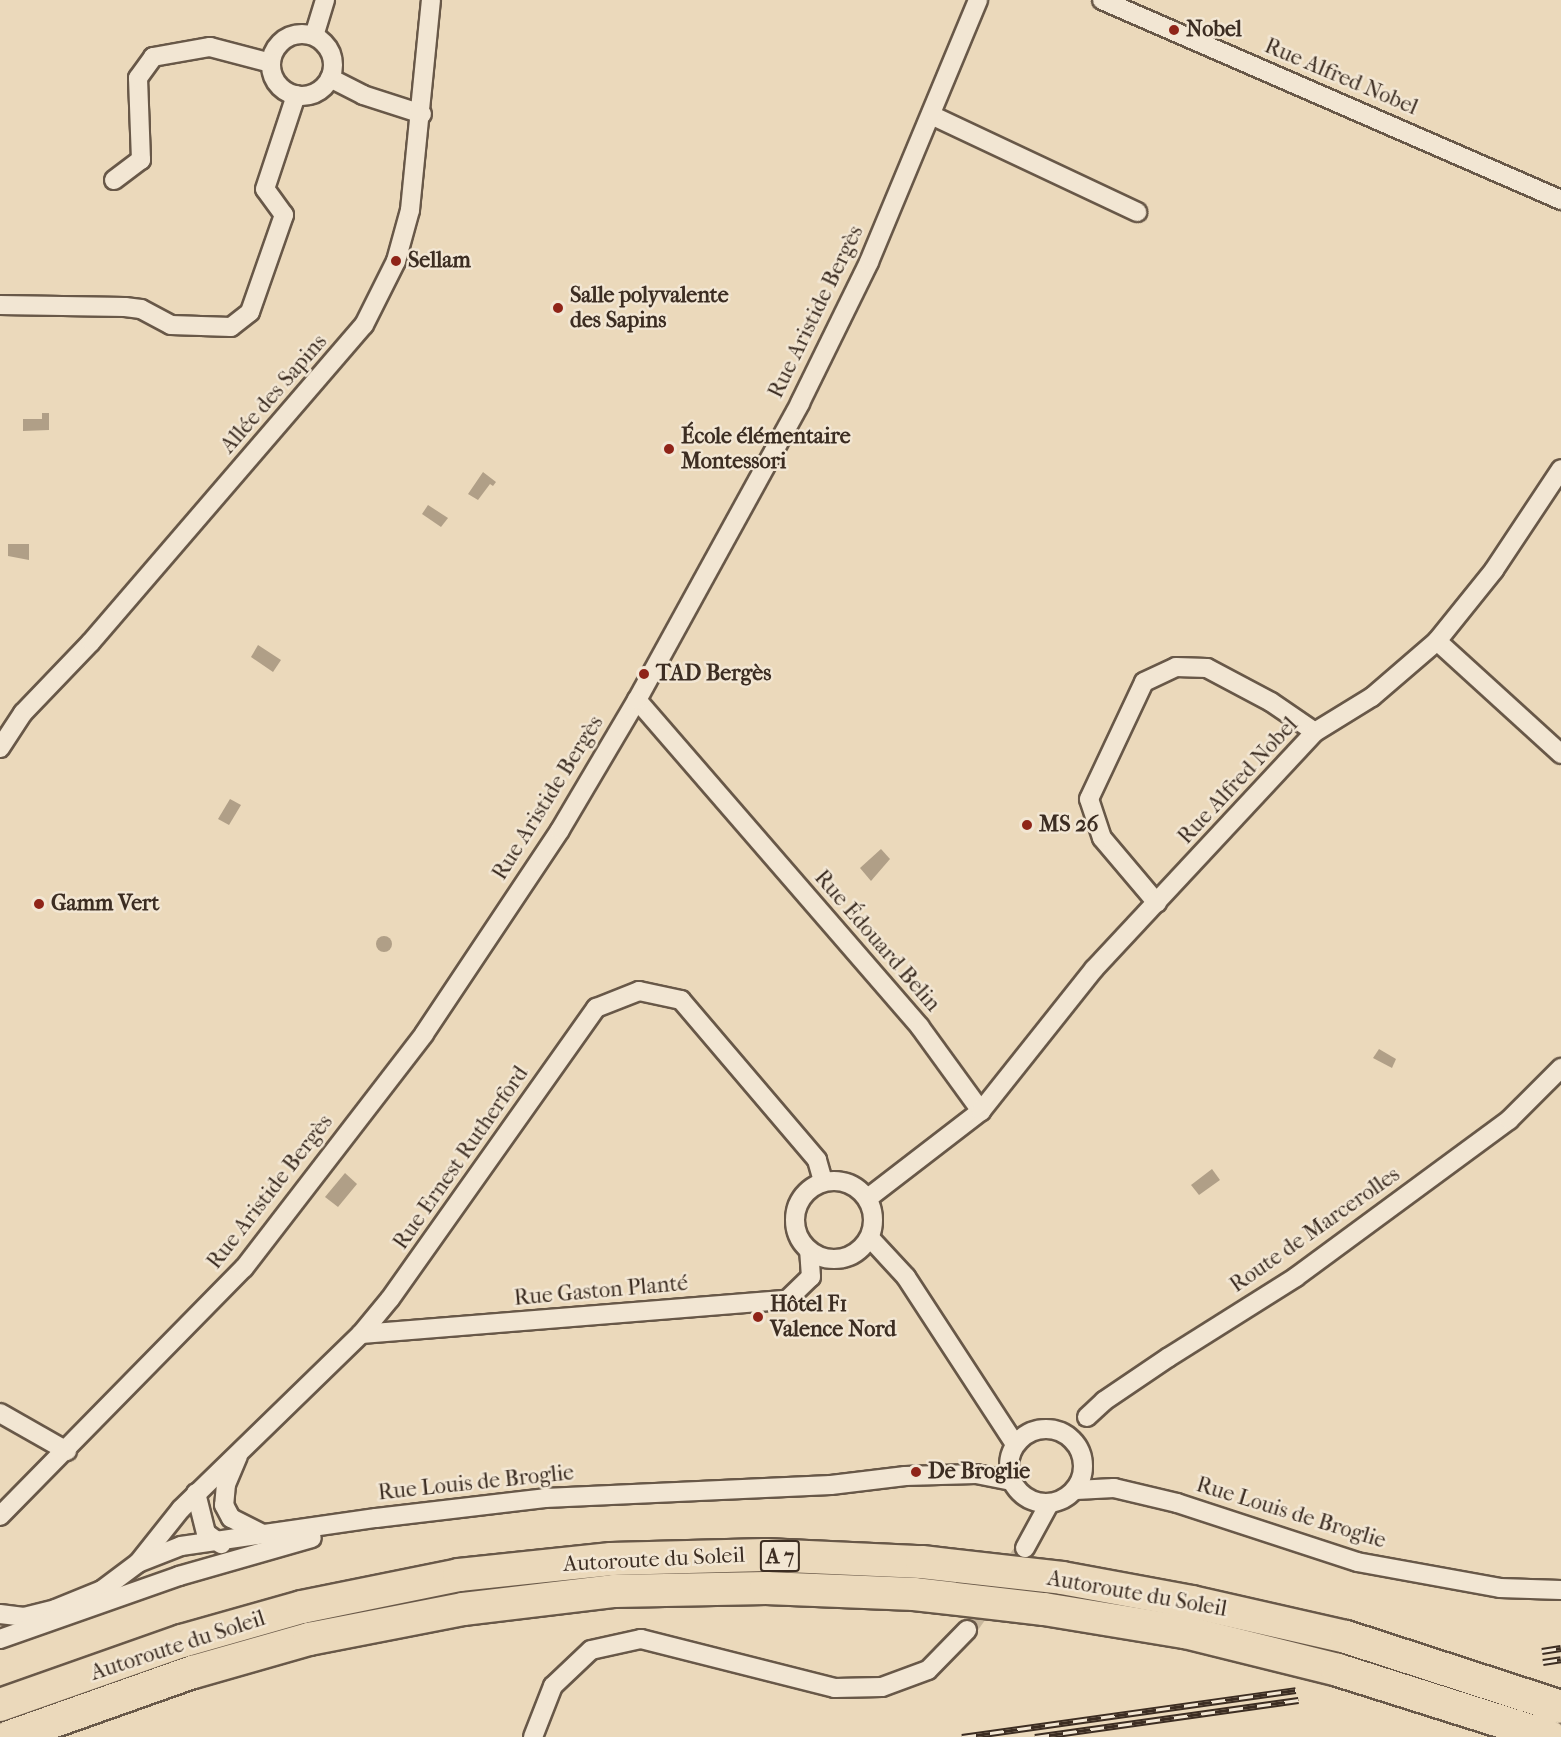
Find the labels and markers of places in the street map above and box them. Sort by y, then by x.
place label: Nobel [1186,17,1242,43]
marker: Nobel [1167,23,1181,37]
place label: Sellam [408,248,471,274]
marker: Sellam [389,254,403,268]
place label: Salle polyvalente des Sapins [570,282,729,334]
marker: Salle polyvalente des Sapins [551,301,565,315]
place label: École élémentaire Montessori [681,423,851,475]
marker: École élémentaire Montessori [662,442,676,456]
place label: TAD Bergès [656,661,771,687]
marker: TAD Bergès [637,667,651,681]
place label: MS 26 [1039,812,1098,838]
marker: MS 26 [1020,818,1034,832]
place label: Gamm Vert [51,891,159,917]
marker: Gamm Vert [32,897,46,911]
place label: Hôtel F1 Valence Nord [770,1291,896,1342]
marker: Hôtel F1 Valence Nord [751,1310,765,1324]
place label: De Broglie [928,1459,1030,1485]
marker: De Broglie [909,1465,923,1479]

